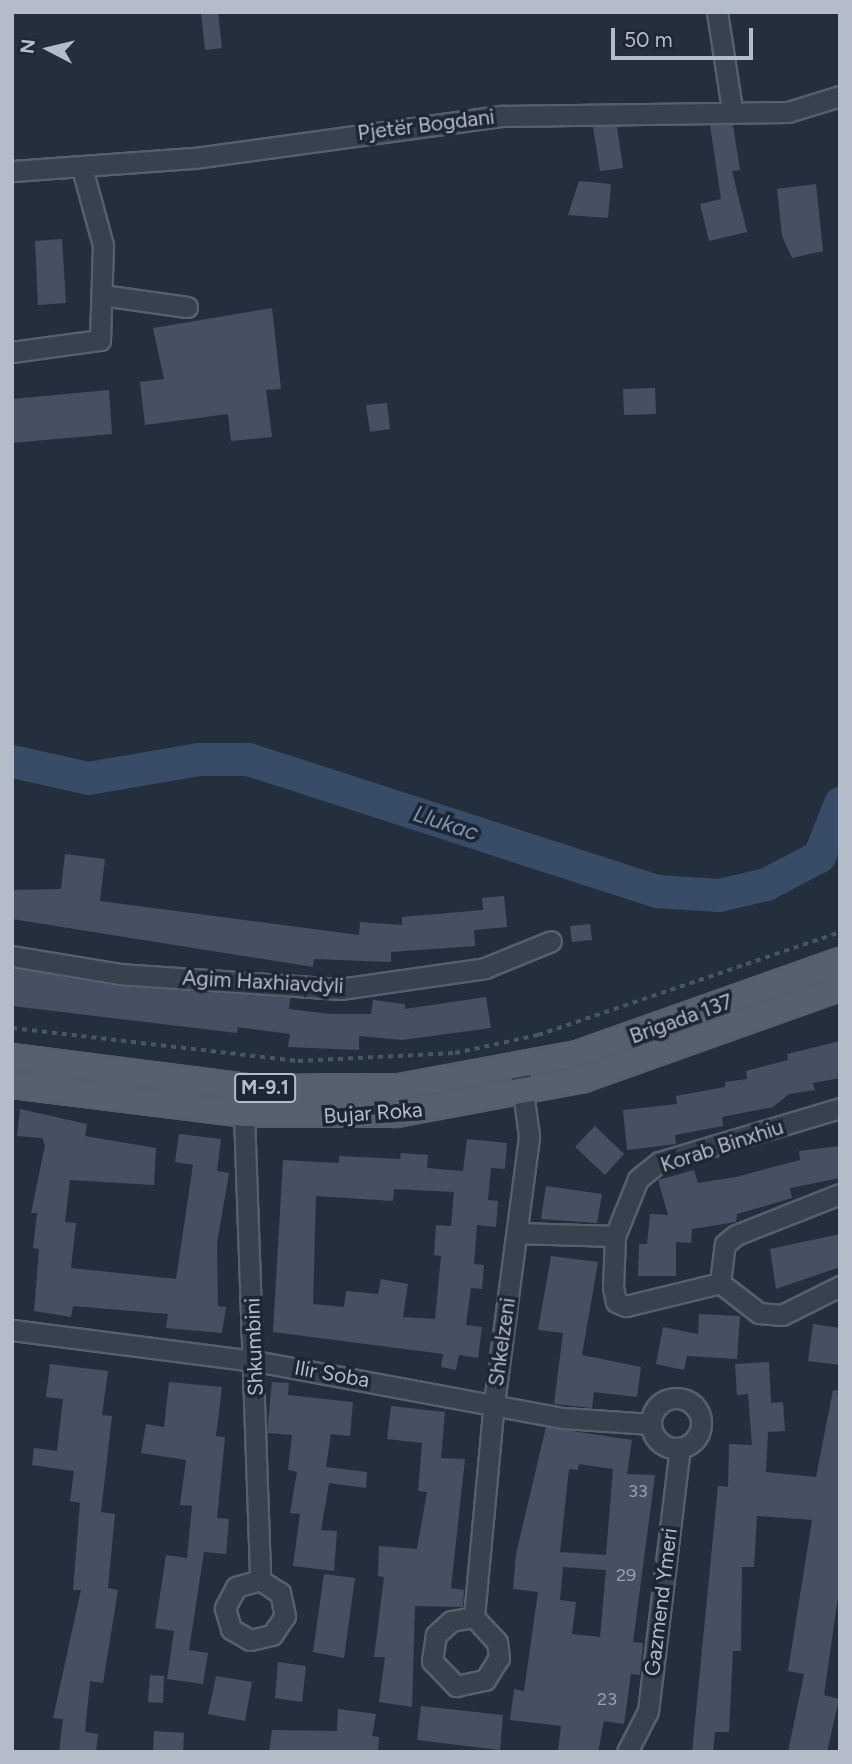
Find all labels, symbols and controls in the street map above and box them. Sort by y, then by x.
north arrow [14,14,84,84]
scale bar [614,14,756,58]
text: 50 m [624,27,673,52]
text: N [15,38,40,55]
street label: Pjetër Bogdani [356,104,496,146]
water label: Llukac [410,800,482,846]
street label: Agim Haxhiavdyli [182,965,344,999]
street label: Brigada 137 [626,989,736,1049]
road number: M-9.1 [233,1072,296,1104]
street label: Bujar Roka [323,1097,423,1129]
street label: Korab Binxhiu [657,1114,787,1178]
street label: Shkelzeni [483,1296,521,1388]
street label: Shkumbini [240,1298,268,1396]
street label: Ilir Soba [293,1355,371,1393]
house number: 33 [628,1480,648,1502]
street label: Gazmend Ymeri [639,1527,683,1677]
house number: 29 [616,1564,636,1586]
house number: 23 [597,1688,617,1710]

